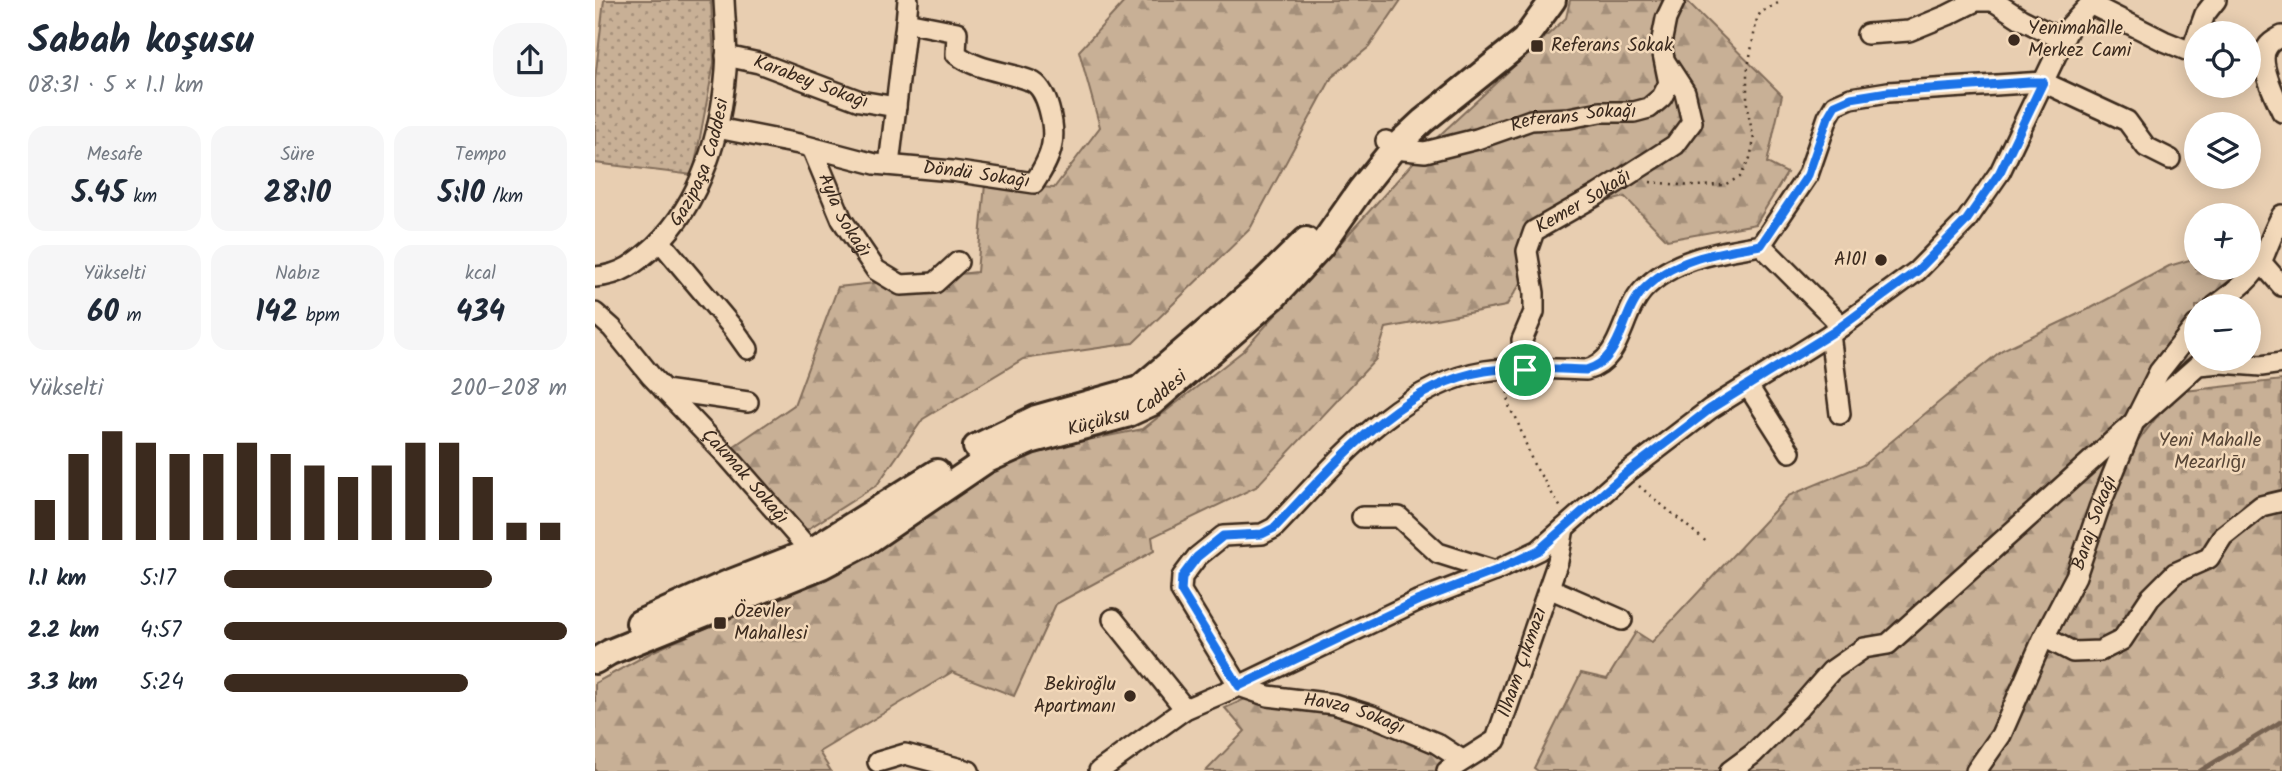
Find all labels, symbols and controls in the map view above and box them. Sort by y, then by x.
text: Sabah koşusu [28,12,254,72]
place label: Yenimahalle Merkez Cami [2028,14,2133,66]
map controls [2184,21,2261,371]
button: locate [2184,21,2261,98]
button: share [493,23,567,97]
place label: Referans Sokak [1551,31,1673,61]
marker: Yenimahalle Merkez Cami [2006,32,2022,48]
marker: Referans Sokak [1529,38,1545,54]
street label: Karabey Sokağı [749,47,870,117]
text: 08:31 · 5 × 1.1 km [28,68,204,104]
street label: Gazipaşa Caddesi [662,95,738,233]
street label: Referans Sokağı [1506,97,1636,141]
button: layers [2184,112,2261,189]
text: Mesafe [86,140,143,170]
text: Süre [280,140,315,170]
text: Tempo [455,140,506,170]
street label: Döndü Sokağı [921,153,1032,197]
street label: Kemer Sokağı [1530,161,1638,242]
street label: Ayla Sokağı [809,169,879,264]
text: 5.45 [72,170,126,218]
text: 28:10 [264,170,331,218]
text: 5:10 [438,170,485,218]
text: km [126,182,157,212]
text: /km [485,182,523,212]
button: + [2184,203,2261,280]
place label: A101 [1834,245,1867,275]
marker: A101 [1873,252,1889,268]
text: Yükselti [83,259,146,289]
text: Nabız [275,259,320,289]
text: kcal [465,259,496,289]
text: 60 [87,289,119,337]
text: 142 [255,289,298,337]
text: 434 [456,289,505,337]
button: − [2184,294,2261,371]
text: m [119,301,142,331]
text: bpm [298,301,340,331]
pin [1495,340,1555,400]
icon: arrive [1506,351,1544,389]
street label: Küçüksu Caddesi [1064,362,1196,445]
text: Yükselti [28,371,103,407]
text: 200–208 m [450,371,567,407]
street label: Çakmak Sokağı [693,422,796,532]
park label: Yeni Mahalle Mezarlıḡı [2159,426,2262,478]
street label: Baraj Sokağı [2064,471,2126,574]
text: 1.1 km [28,561,86,597]
text: 5:17 [140,561,176,597]
place label: Özevler Mahallesi [734,597,809,649]
street label: İlham Çıkmazı [1490,603,1556,722]
text: 2.2 km [28,613,99,649]
text: 4:57 [140,613,181,649]
marker: Özevler Mahallesi [712,615,728,631]
text: 3.3 km [28,665,98,701]
text: 5:24 [140,665,184,701]
place label: Bekiroğlu Apartmanı [1034,670,1116,722]
street label: Havza Sokağı [1302,685,1410,743]
marker: Bekiroğlu Apartmanı [1122,688,1138,704]

